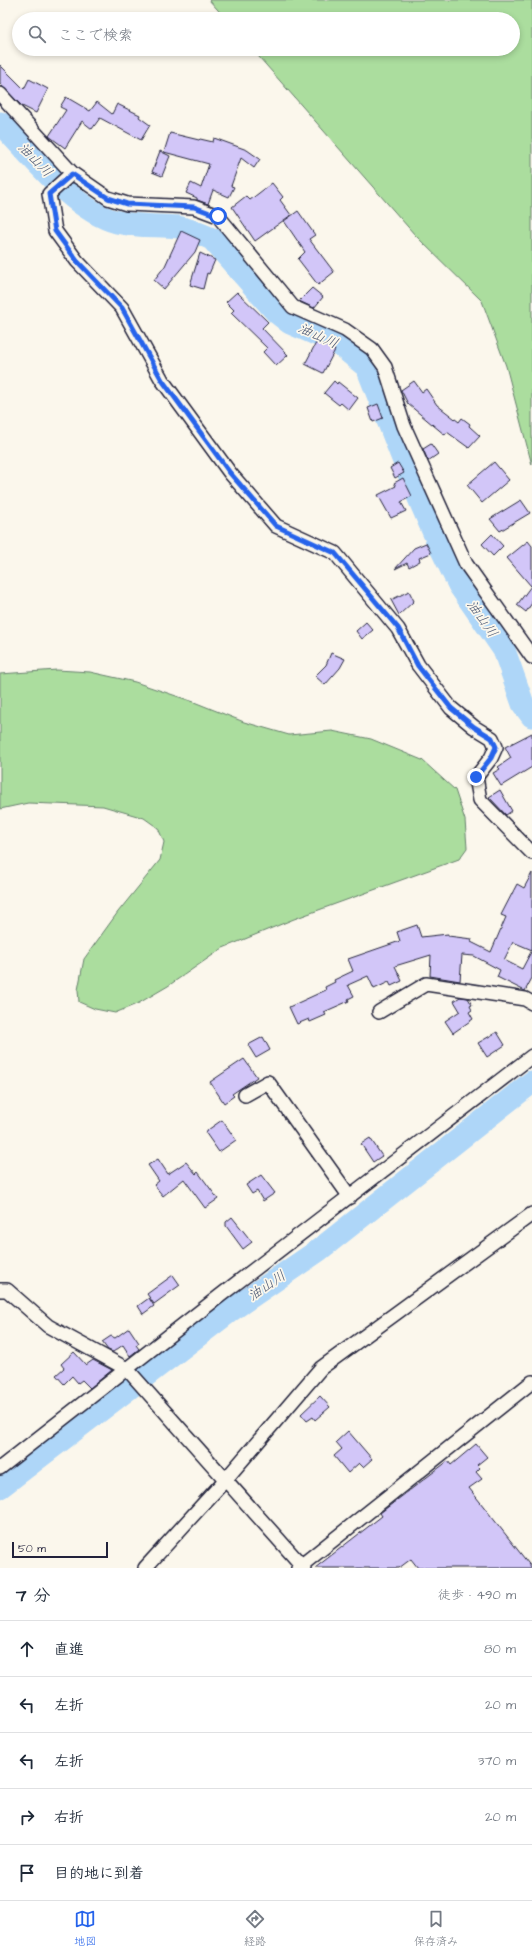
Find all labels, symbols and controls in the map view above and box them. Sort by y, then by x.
search box [12,12,520,56]
icon: search [26,23,48,45]
text: ここで検索 [58,25,133,46]
water label: 油山川 [13,138,57,182]
route start [209,207,227,225]
water label: 油山川 [295,318,341,354]
water label: 油山川 [462,596,502,642]
route end [467,768,485,786]
water label: 油山川 [244,1266,290,1306]
scale bar [12,1540,108,1559]
text: 50 m [18,1541,46,1556]
text: 7 分 [16,1584,50,1608]
text: 徒歩 · 490 m [438,1586,516,1604]
icon: ahead [16,1638,38,1660]
text: 直進 [54,1639,84,1660]
text: 80 m [484,1640,516,1658]
icon: left [16,1694,38,1716]
text: 左折 [54,1695,84,1716]
text: 20 m [485,1696,516,1714]
icon: left [16,1750,38,1772]
text: 左折 [54,1751,84,1772]
text: 370 m [478,1752,516,1770]
icon: right [16,1806,38,1828]
text: 右折 [54,1807,84,1828]
text: 20 m [485,1808,516,1826]
icon: arrive [16,1862,38,1884]
text: 目的地に到着 [54,1863,144,1884]
tab: 地図 [74,1908,96,1949]
tab: 経路 [244,1908,266,1949]
tab: 保存済み [414,1908,458,1949]

